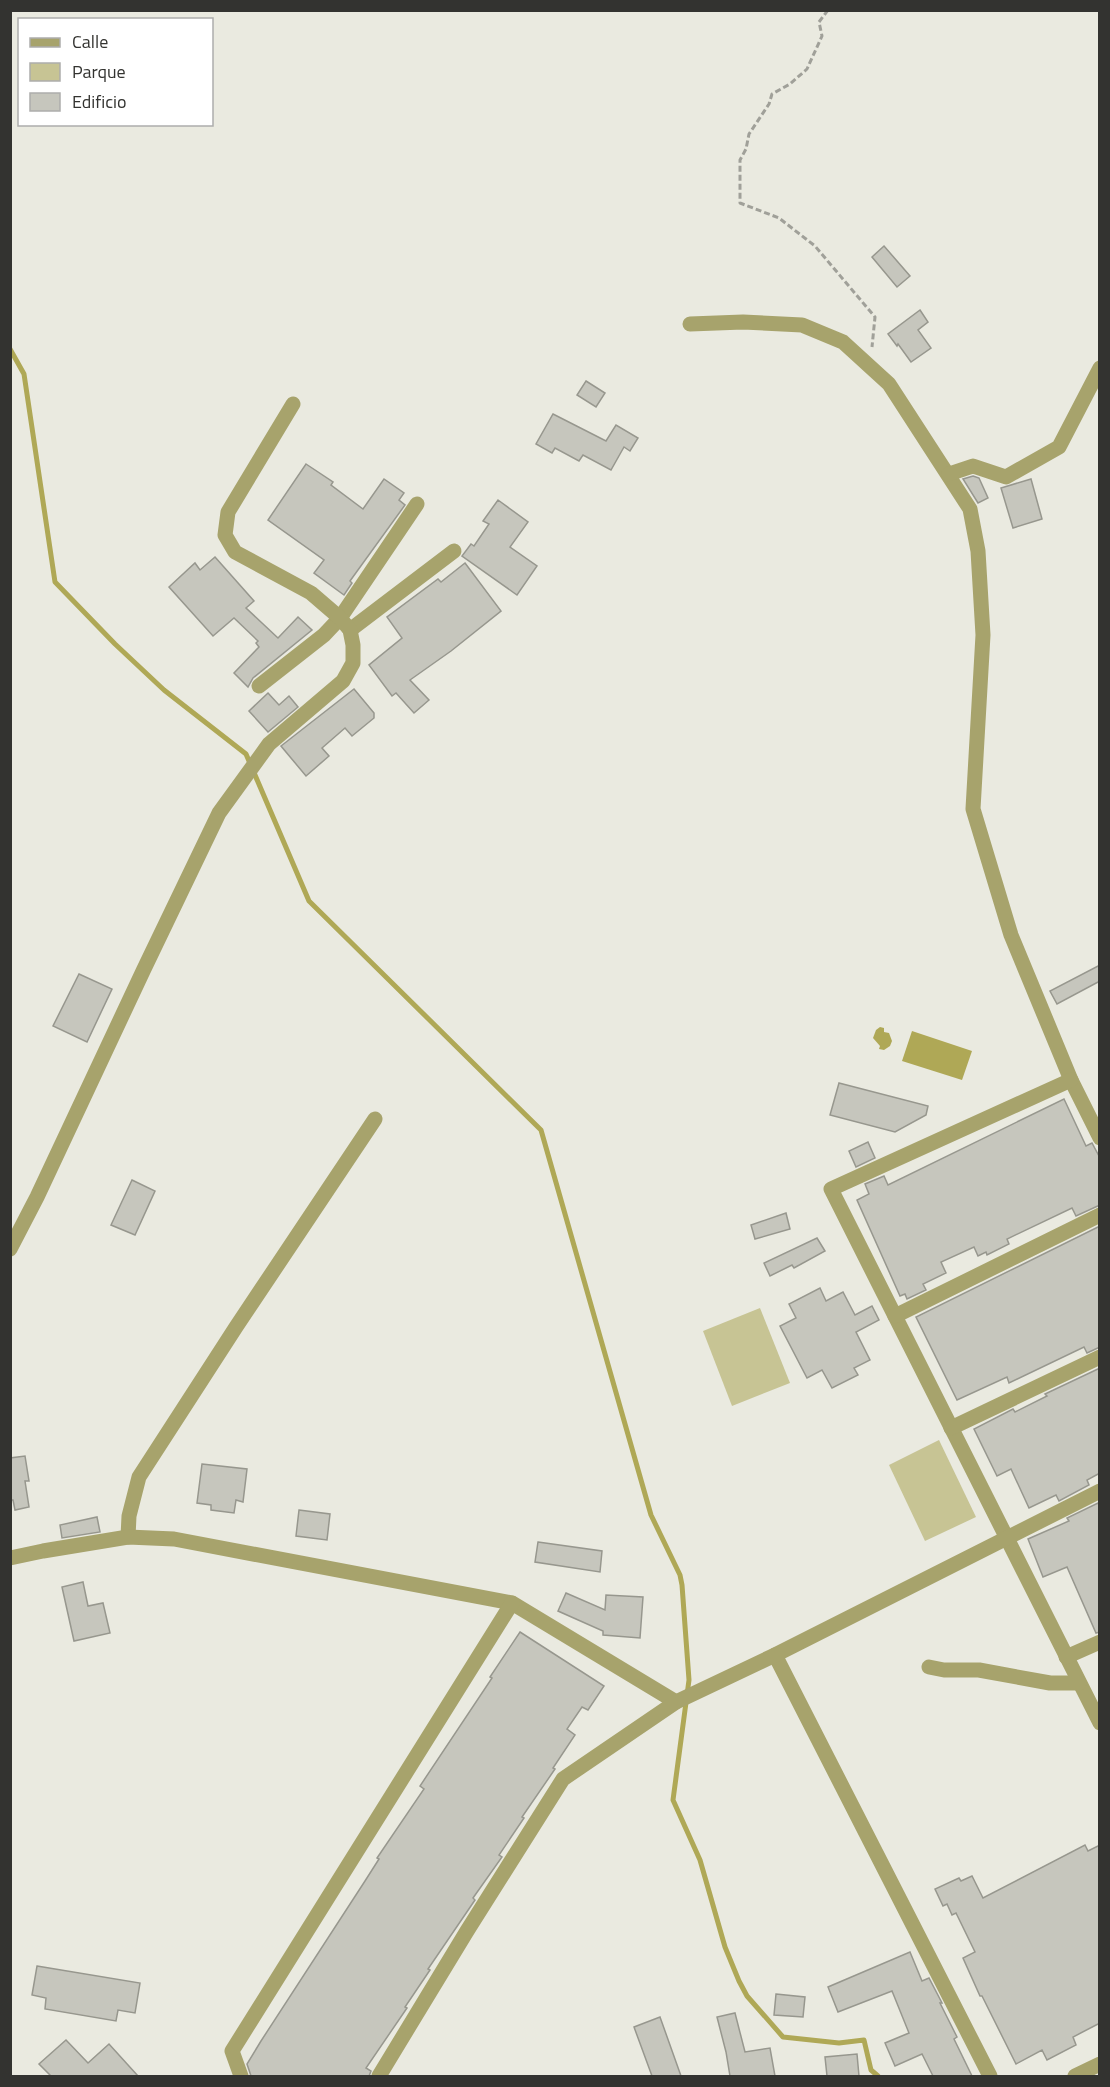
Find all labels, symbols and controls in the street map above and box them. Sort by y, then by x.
legend [18,18,213,126]
text: Calle [72,28,108,55]
text: Parque [72,58,126,85]
text: Edificio [72,88,126,115]

